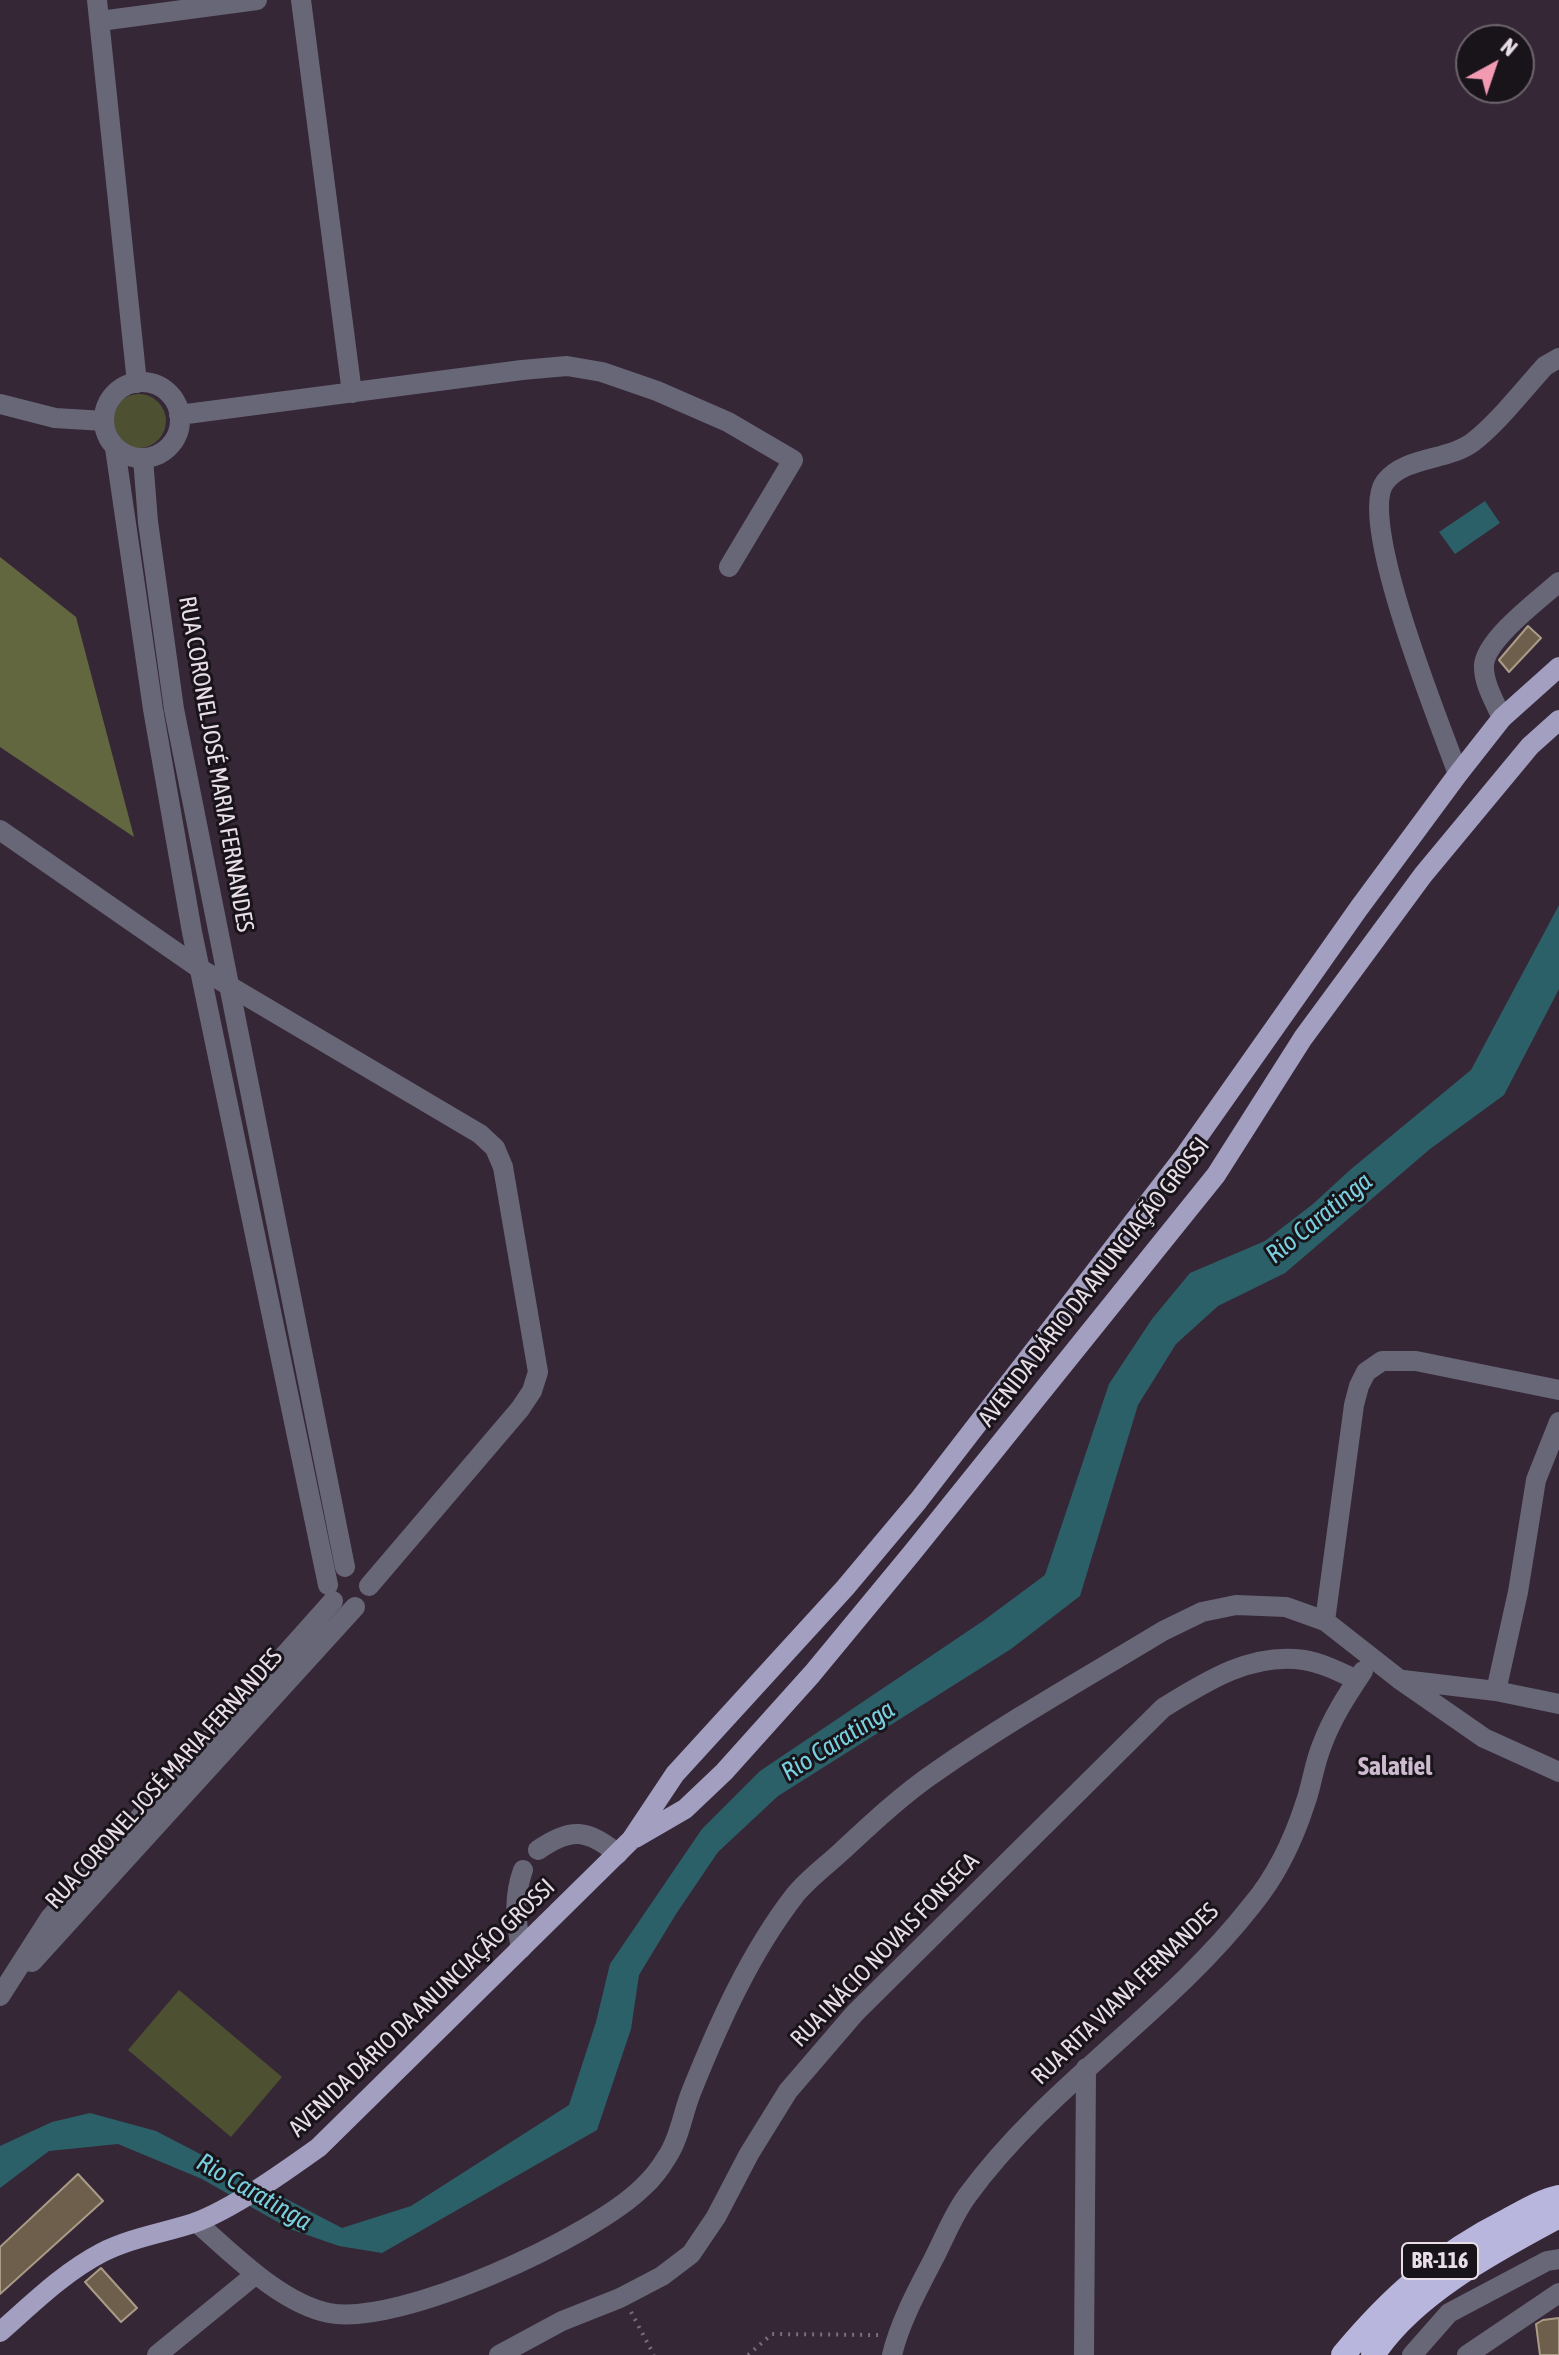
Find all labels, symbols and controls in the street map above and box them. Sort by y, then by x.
north arrow [1455,24,1535,104]
text: N [1496,33,1522,61]
street label: RUA CORONEL JOSÉ MARIA FERNANDES [172,594,260,934]
street label: AVENIDA DÁRIO DA ANUNCIAÇÃO GROSSI [972,1132,1216,1432]
water label: Rio Caratinga [1260,1166,1378,1270]
street label: RUA CORONEL JOSÉ MARIA FERNANDES [39,1643,289,1915]
water label: Rio Caratinga [776,1694,900,1788]
district label: Salatiel [1358,1751,1432,1783]
street label: RUA INÁCIO NOVAIS FONSECA [785,1847,985,2053]
street label: AVENIDA DÁRIO DA ANUNCIAÇÃO GROSSI [283,1873,561,2143]
street label: RUA RITA VIANA FERNANDES [1026,1897,1224,2091]
water label: Rio Caratinga [191,2147,317,2237]
road number: BR-116 [1402,2243,1478,2279]

